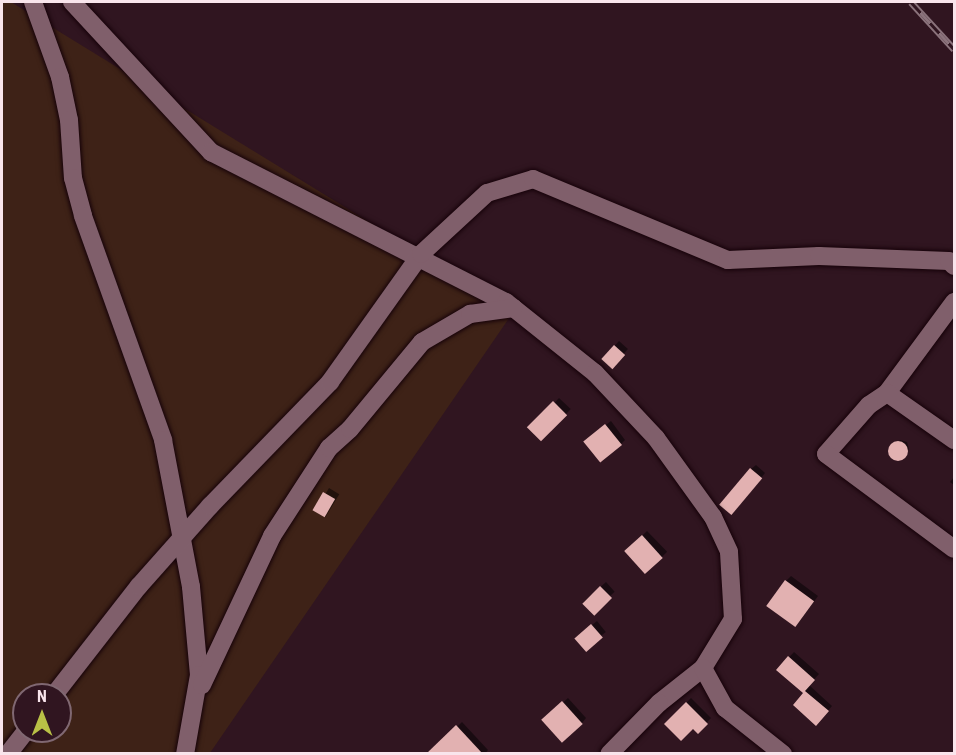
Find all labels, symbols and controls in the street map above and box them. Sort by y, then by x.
north arrow [12,683,72,743]
text: N [37,687,47,706]

